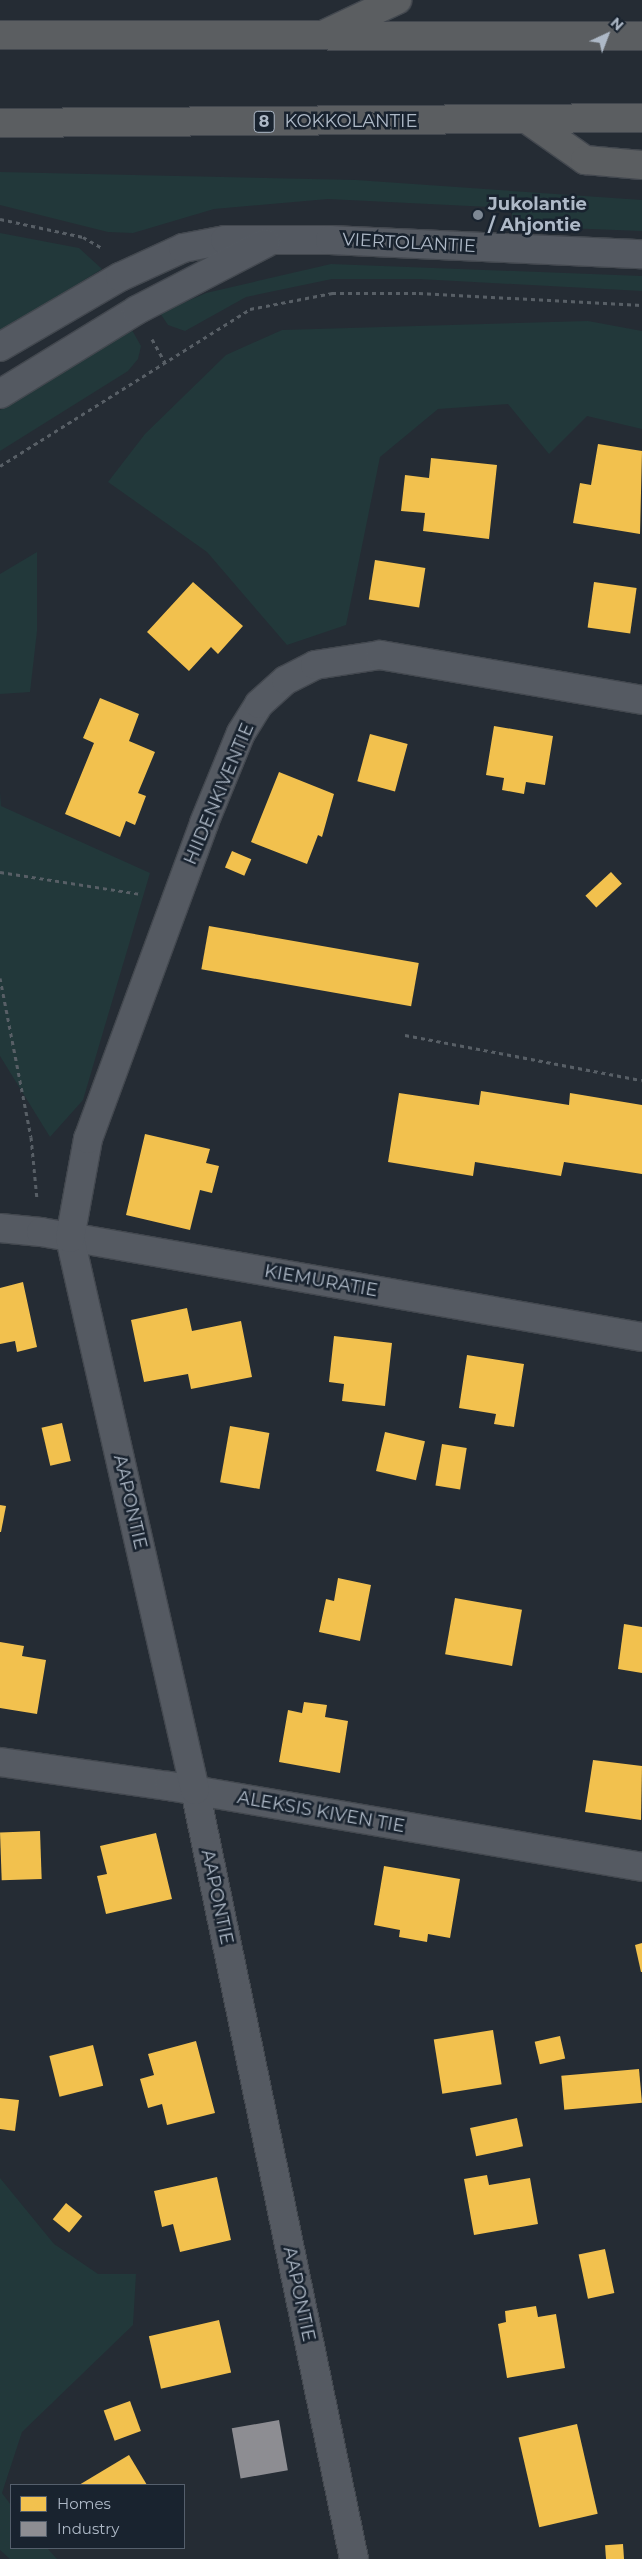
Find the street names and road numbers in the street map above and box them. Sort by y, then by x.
road number: 8 [253,108,275,136]
street label: KOKKOLANTIE [284,110,418,132]
street label: VIERTOLANTIE [342,229,476,257]
street label: HIIDENKIVENTIE [179,720,259,868]
street label: KIEMURATIE [263,1260,379,1302]
street label: AAPONTIE [109,1453,151,1551]
street label: ALEKSIS KIVEN TIE [235,1787,407,1837]
street label: AAPONTIE [196,1848,238,1946]
street label: AAPONTIE [278,2245,320,2343]

